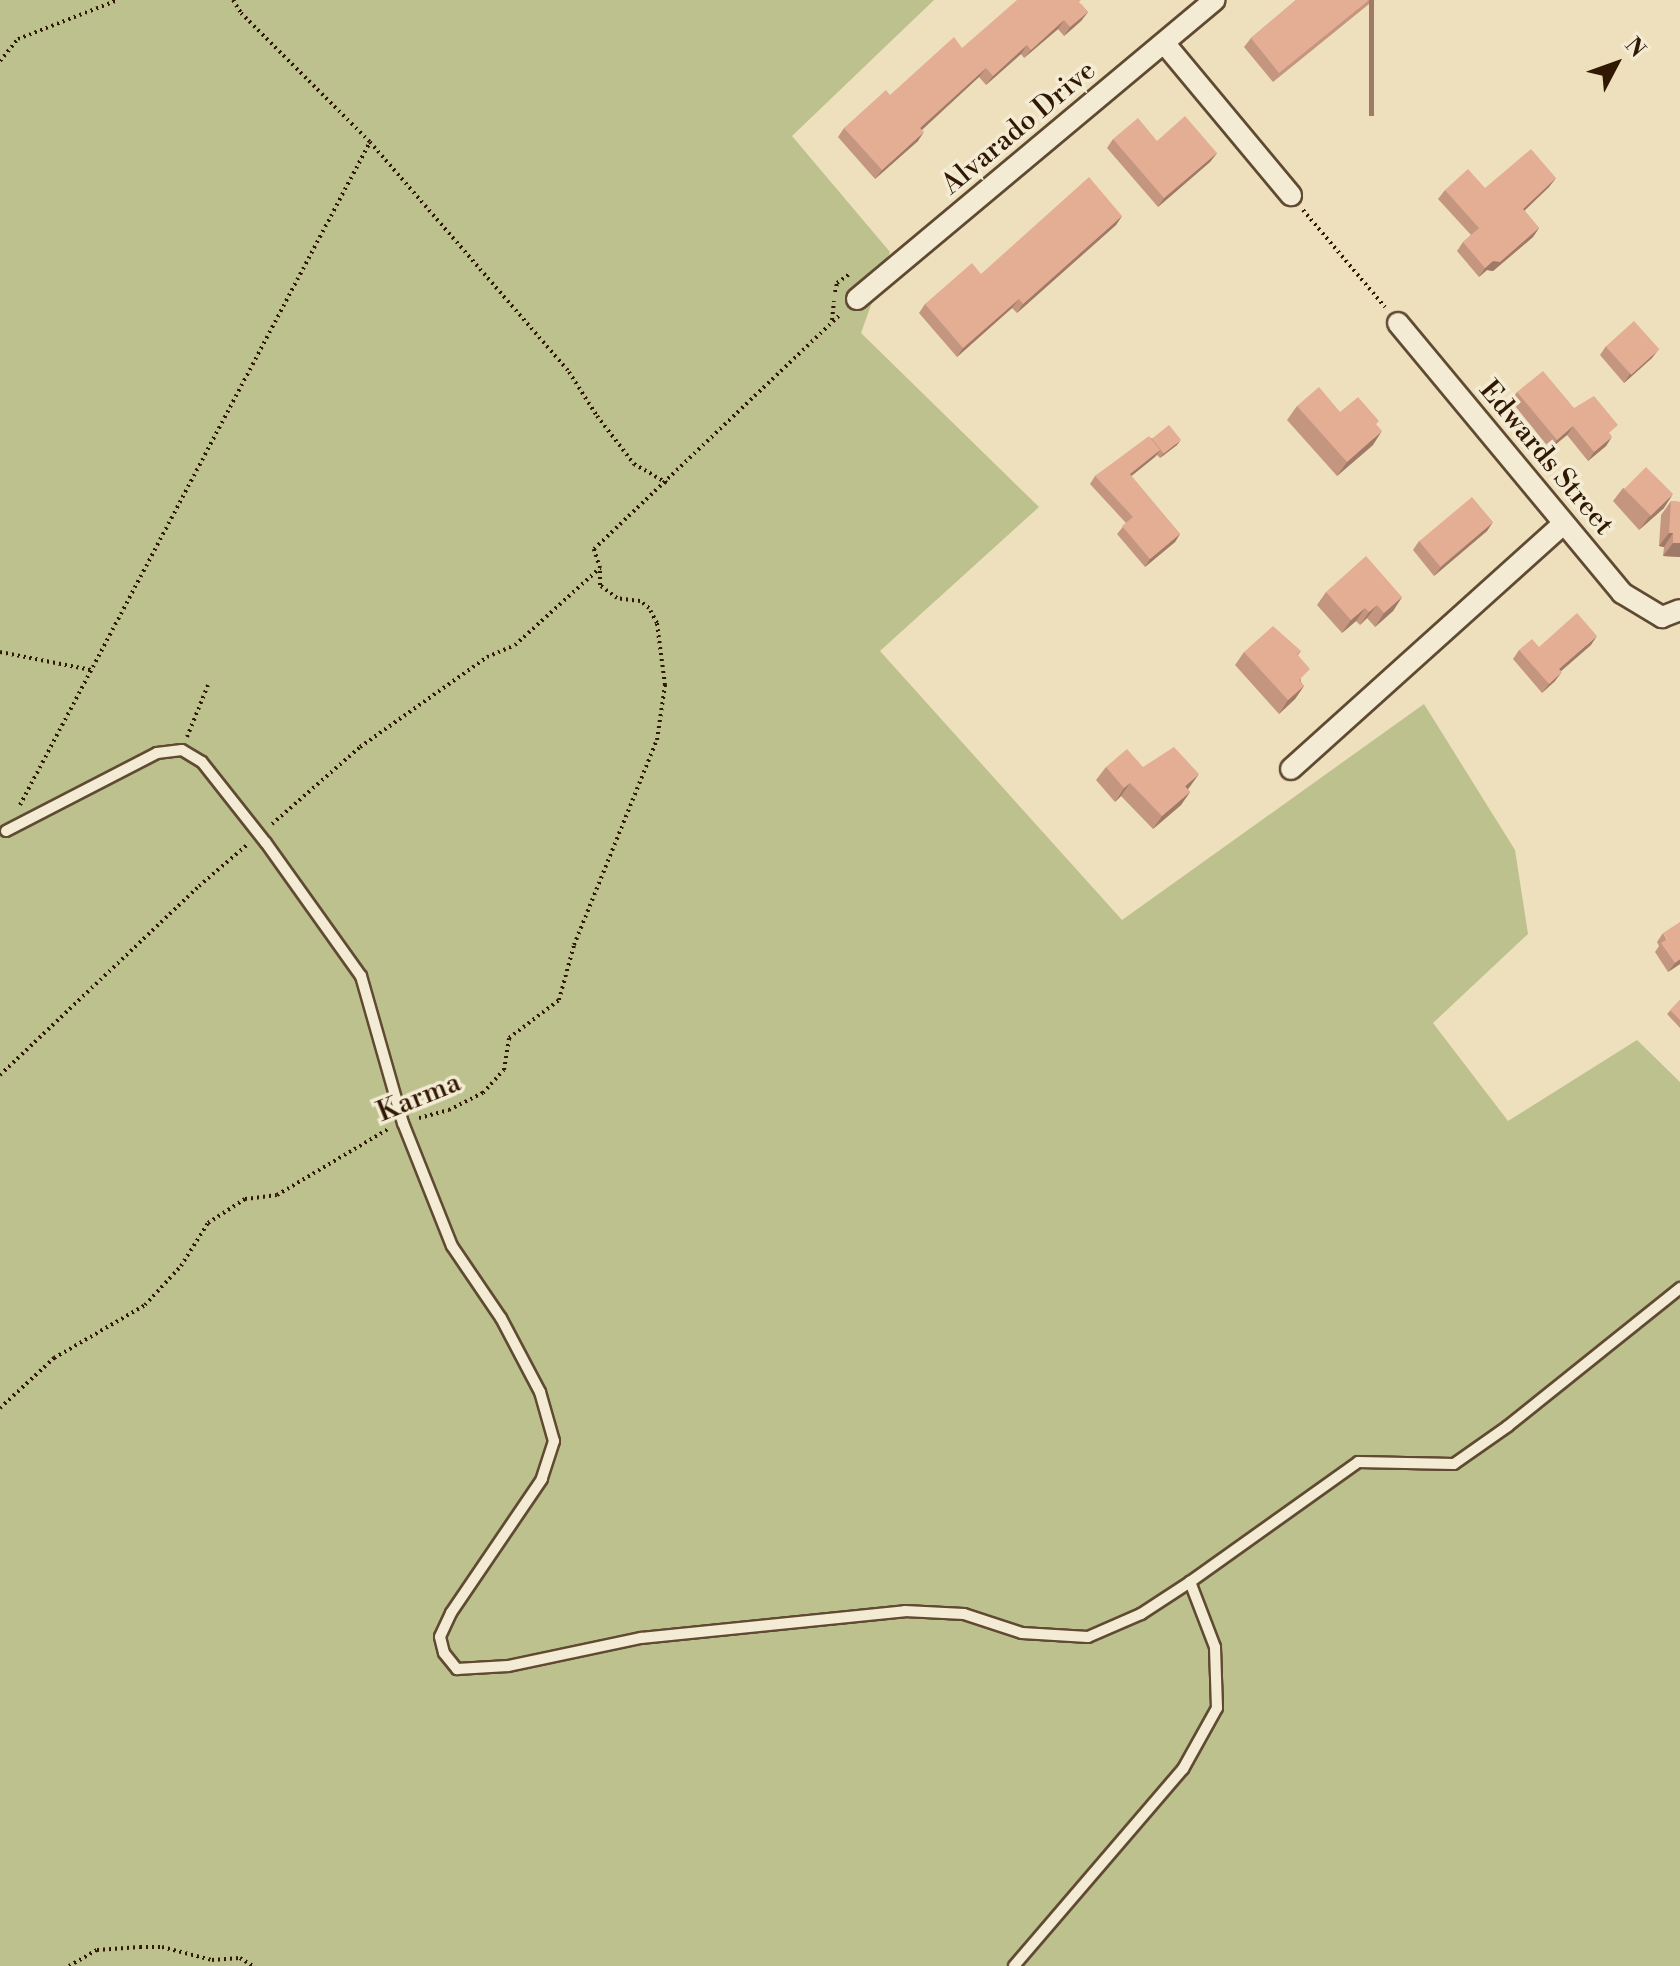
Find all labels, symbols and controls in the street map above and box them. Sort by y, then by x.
north arrow [1576,24,1656,104]
text: N [1619,33,1650,63]
street label: Alvarado Drive [935,54,1103,202]
street label: Edwards Street [1472,374,1620,542]
street label: Karma [372,1066,466,1130]

